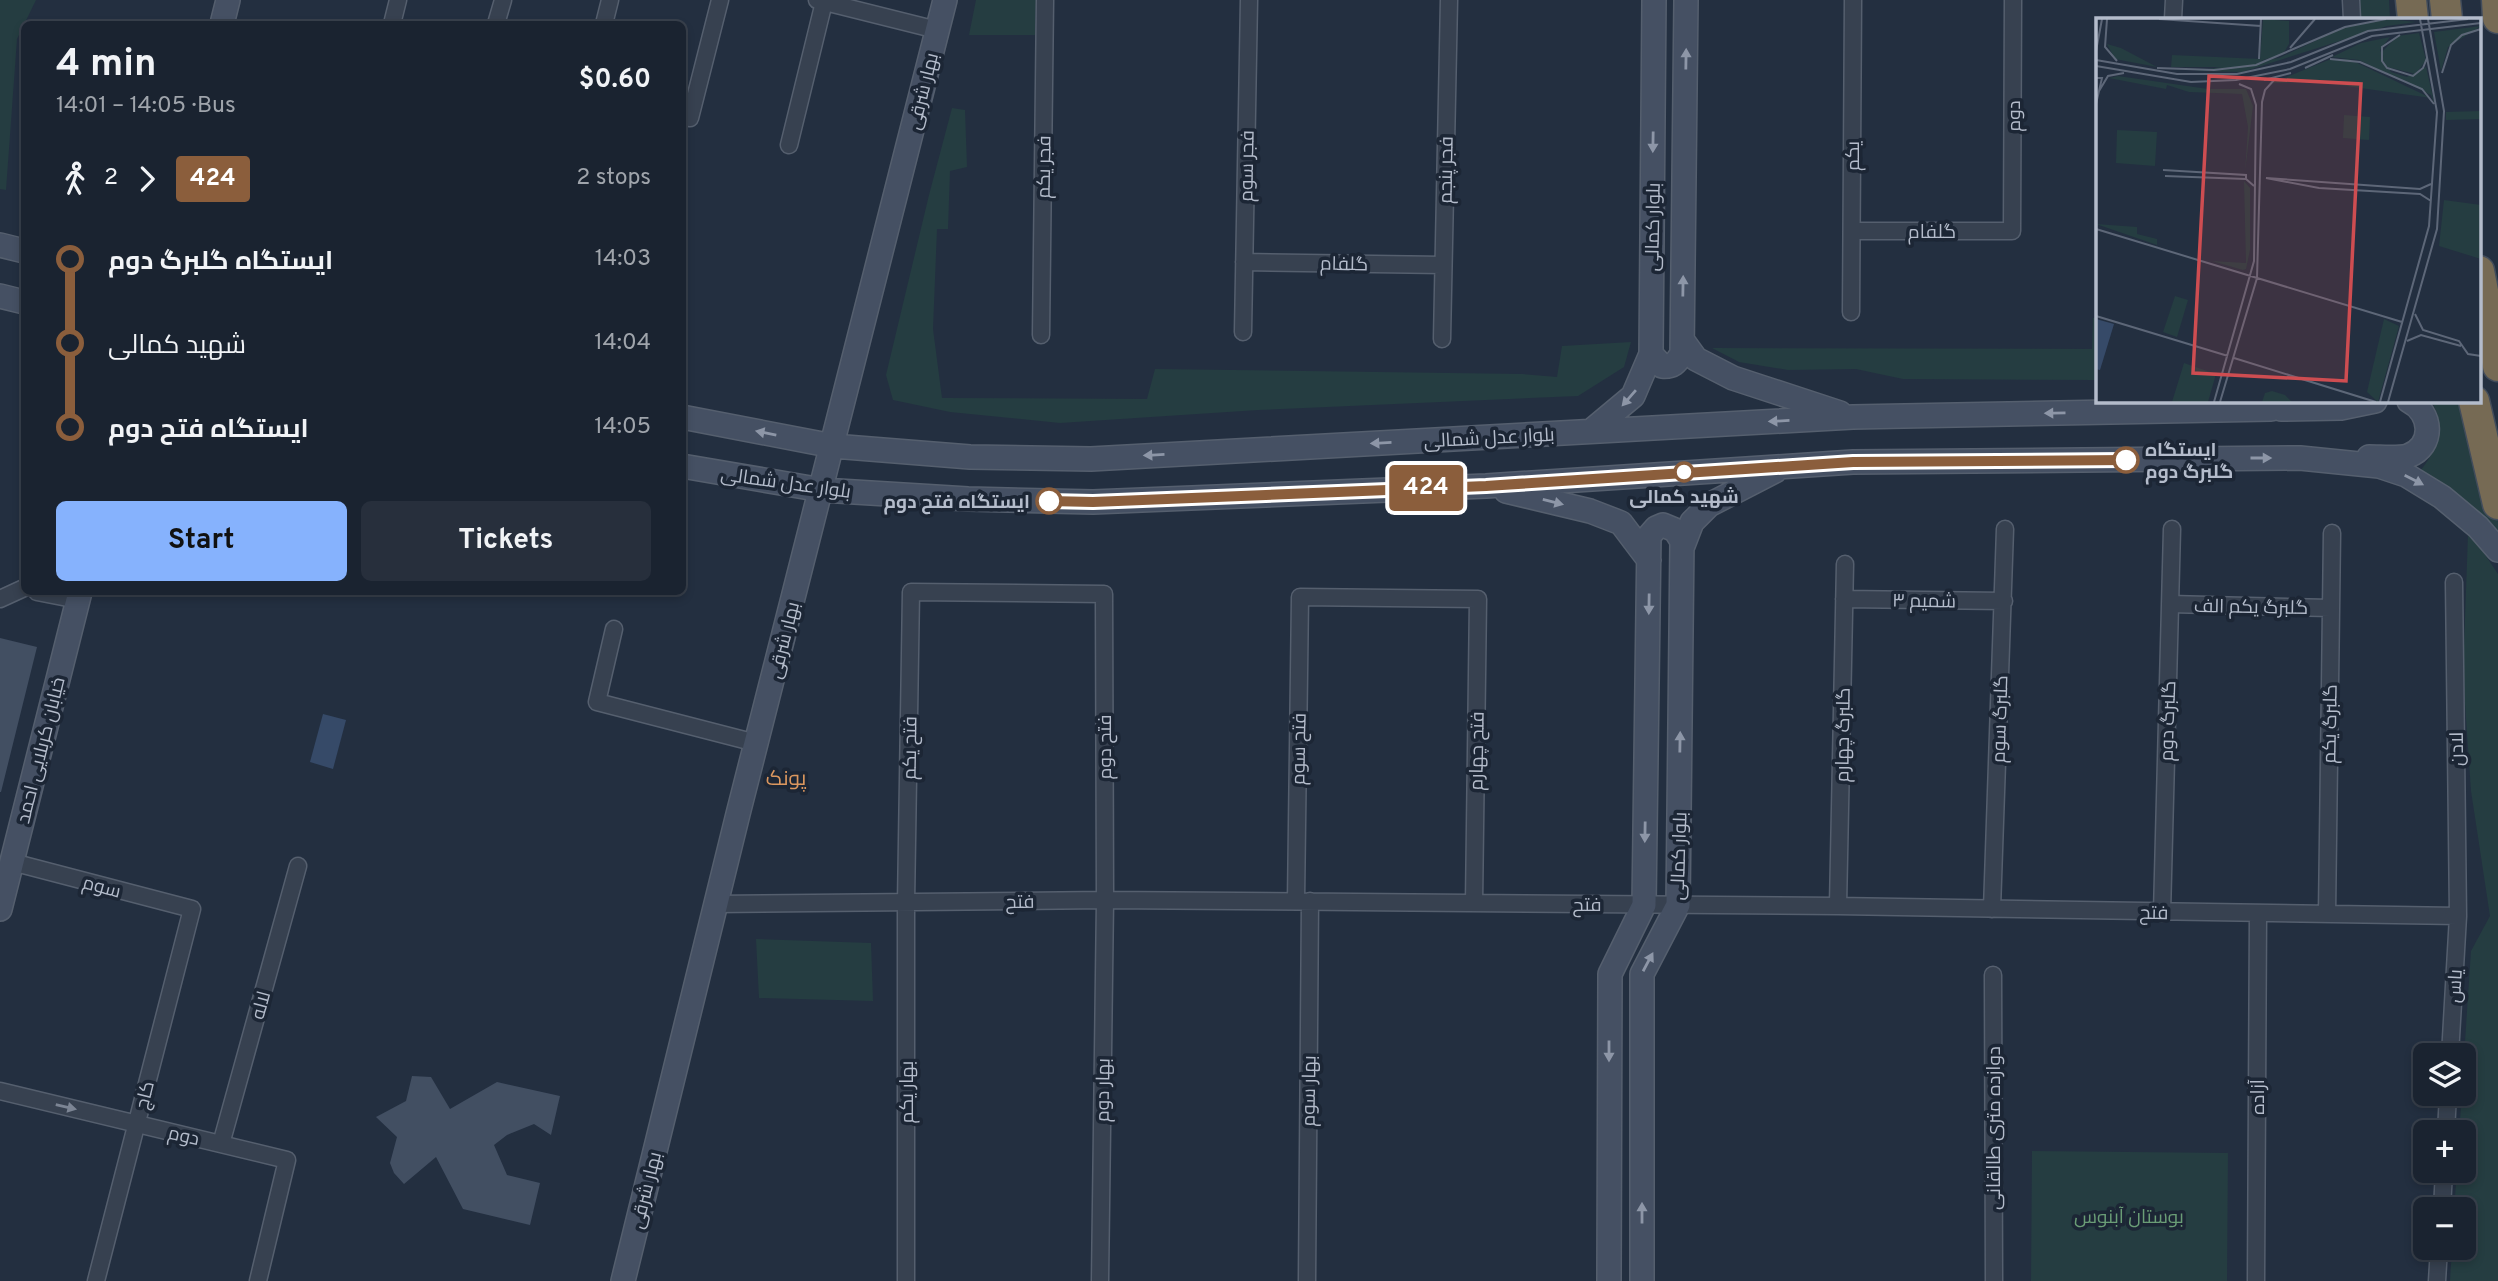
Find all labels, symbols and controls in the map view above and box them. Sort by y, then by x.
inset map [2096,18,2480,402]
text: 4 min [56,41,156,90]
one-way arrow [1680,47,1692,69]
street label: بهار شرقی [903,51,945,132]
text: $0.60 [579,64,651,97]
text: 14:01 – 14:05 · Bus [56,92,236,121]
street label: دوم [2003,100,2027,132]
street label: فجر سوم [1235,130,1261,202]
one-way arrow [1647,131,1659,153]
street label: فجر یکم [1032,135,1058,199]
street label: فجر پنجم [1434,136,1460,204]
street label: یکم [1842,141,1866,171]
icon: walk [56,160,94,198]
icon: forward [128,160,166,198]
text: 2 [104,164,118,193]
text: 424 [190,164,236,194]
text: 2 stops [576,164,651,193]
street label: بلوار کمالی [1641,182,1667,272]
street label: گلفام [1908,221,1956,245]
text: 14:03 [595,245,651,274]
text: ایستگاه گلبرگ دوم [108,246,333,279]
street label: گلفام [1320,253,1368,277]
one-way arrow [1678,275,1689,297]
text: 14:04 [594,329,651,358]
text: شهید کمالی [108,330,246,363]
one-way arrow [1622,390,1637,407]
one-way arrow [2044,407,2066,419]
text: 14:05 [594,413,651,442]
text: ایستگاه فتح دوم [108,414,309,447]
one-way arrow [1768,415,1790,426]
street label: بلوار عدل شمالی [1423,424,1555,454]
one-way arrow [755,427,777,438]
one-way arrow [1369,437,1391,448]
place label: ایستگاه گلبرگ دوم [2145,439,2233,485]
marker: ایستگاه گلبرگ دوم [2113,447,2139,473]
one-way arrow [1142,450,1164,461]
one-way arrow [2250,453,2272,464]
marker: شهید کمالی [1674,462,1694,482]
street label: بلوار عدل شمالی [719,463,852,505]
line badge: 424 [1386,465,1466,511]
text: 424 [1403,473,1449,503]
one-way arrow [2404,474,2424,485]
place label: شهید کمالی [1629,486,1739,510]
marker: ایستگاه فتح دوم [1036,488,1062,514]
place label: ایستگاه فتح دوم [883,491,1030,515]
one-way arrow [1542,497,1564,508]
button: Start [56,501,347,581]
button: Tickets [361,501,651,581]
street label: شمیم ۳ [1892,589,1956,615]
one-way arrow [1643,594,1654,616]
street label: گلبرگ یکم الف [2194,595,2308,621]
street label: بهار شرقی [764,600,806,681]
street label: خیابان کربلایی احمد [12,675,72,826]
street label: گلبرگ سوم [1987,675,2015,763]
street label: گلبرگ دوم [2156,680,2182,762]
street label: گلبرگ یکم [2318,684,2344,764]
street label: گلبرگ چهارم [1831,687,1857,783]
street label: فتح چهارم [1465,711,1491,791]
street label: فتح سوم [1287,713,1313,785]
street label: فتح دوم [1094,715,1118,779]
street label: فتح یکم [898,716,924,780]
one-way arrow [1674,731,1686,753]
street label: لادن [2446,732,2470,766]
district label: پونک [766,766,807,793]
street label: بلوار کمالی [1666,811,1694,901]
one-way arrow [1639,821,1651,843]
street label: سوم [80,871,123,905]
street label: فتح [1005,891,1035,915]
street label: فتح [1572,894,1602,918]
street label: فتح [2139,902,2169,926]
one-way arrow [1642,952,1654,972]
street label: یاس [2443,969,2469,1004]
street label: لاله [247,989,277,1022]
one-way arrow [1603,1040,1615,1062]
map controls [2413,1043,2476,1260]
button: layers [2413,1043,2476,1106]
street label: دوازده متری طالقانی [1983,1046,2007,1210]
street label: بهار سوم [1297,1055,1323,1127]
street label: بهار دوم [1091,1058,1117,1122]
street label: بهار یکم [896,1061,920,1123]
street label: کاج [131,1079,161,1112]
street label: آزاده [2247,1079,2271,1115]
one-way arrow [55,1102,77,1113]
button: + [2413,1120,2476,1183]
street label: دوم [166,1122,202,1152]
street label: بهار شرقی [626,1150,668,1231]
button: − [2413,1197,2476,1260]
one-way arrow [1636,1202,1648,1224]
park label: بوستان آبنوس [2074,1206,2184,1230]

